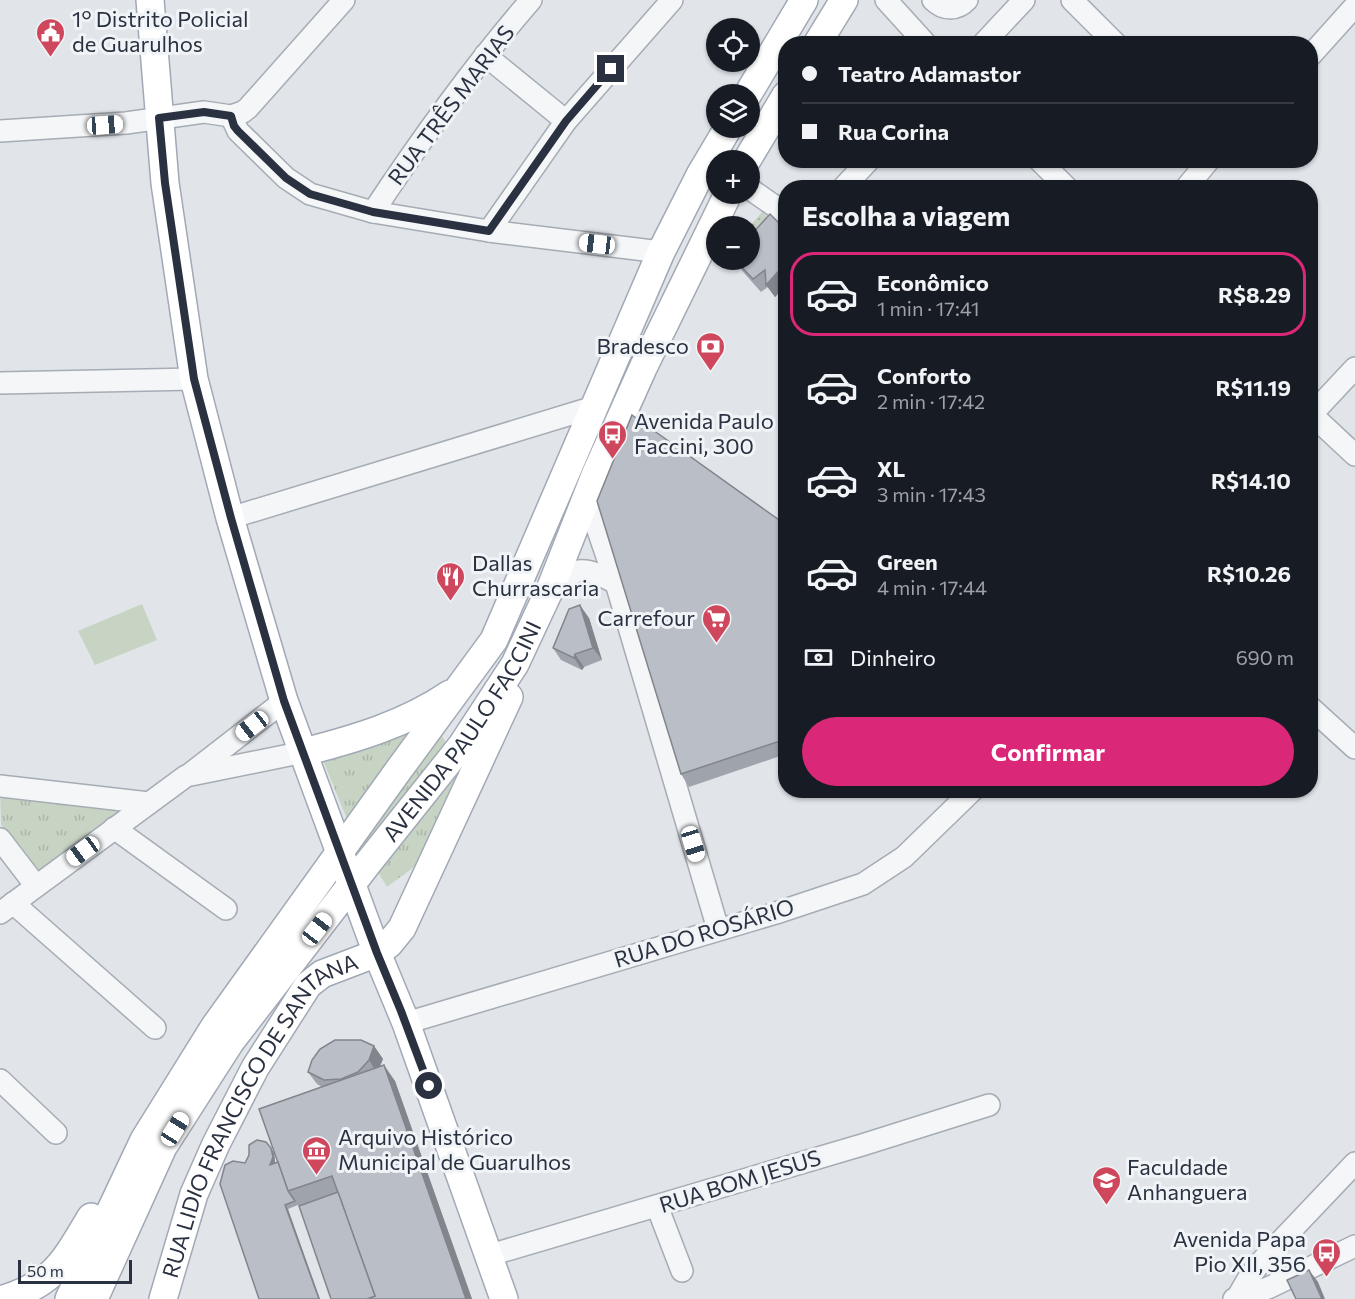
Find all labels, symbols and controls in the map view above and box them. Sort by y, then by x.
place label: 1º Distrito Policial de Guarulhos [72,5,249,57]
public building icon: 1º Distrito Policial de Guarulhos [35,16,67,58]
map controls [706,18,760,270]
button: locate [706,18,760,72]
street label: RUA TRÊS MARIAS [382,19,520,190]
route end [597,55,624,82]
text: Teatro Adamastor [838,60,1021,87]
button: layers [706,84,760,138]
car [86,115,124,135]
text: Rua Corina [838,118,949,145]
button: + [706,150,760,204]
text: Escolha a viagem [802,199,1010,232]
button: − [706,216,760,270]
car [578,233,616,255]
icon: car [805,267,859,321]
text: Econômico [877,269,989,296]
text: R$8.29 [1218,281,1291,308]
text: 1 min · 17:41 [877,296,980,320]
bank icon: Bradesco [694,330,726,372]
place label: Bradesco [596,332,689,359]
icon: car [805,360,859,414]
text: Conforto [877,362,971,389]
text: R$11.19 [1216,374,1291,401]
text: 2 min · 17:42 [877,389,985,413]
place label: Avenida Paulo Faccini, 300 [634,407,774,459]
bus stop icon: Avenida Paulo Faccini, 300 [597,418,629,460]
icon: car [805,453,859,507]
text: XL [877,455,905,482]
text: R$14.10 [1211,467,1291,494]
text: 3 min · 17:43 [877,482,986,506]
icon: car [805,546,859,600]
text: Green [877,548,938,575]
place label: Dallas Churrascaria [472,549,599,601]
restaurant icon: Dallas Churrascaria [435,560,467,602]
text: R$10.26 [1207,560,1291,587]
text: 4 min · 17:44 [877,575,987,599]
supermarket icon: Carrefour [700,602,732,644]
place label: Carrefour [597,604,695,631]
street label: AVENIDA PAULO FACCINI [377,616,546,847]
icon: cash [802,641,835,674]
text: Dinheiro [850,644,936,671]
text: 690 m [1236,645,1294,669]
car [232,708,272,744]
button: Confirmar [802,717,1294,786]
car [679,824,707,864]
car [63,833,103,869]
street label: RUA DO ROSÁRIO [611,892,797,973]
car [299,909,335,949]
street label: RUA LIDIO FRANCISCO DE SANTANA [156,948,362,1281]
route start [415,1072,442,1099]
car [158,1109,192,1149]
place label: Arquivo Histórico Municipal de Guarulhos [338,1123,571,1175]
museum icon: Arquivo Histórico Municipal de Guarulhos [301,1134,333,1176]
street label: RUA BOM JESUS [656,1143,824,1218]
place label: Faculdade Anhanguera [1127,1153,1247,1205]
school or university icon: Faculdade Anhanguera [1090,1164,1122,1206]
place label: Avenida Papa Pio XII, 356 [1173,1225,1306,1277]
bus stop icon: Avenida Papa Pio XII, 356 [1311,1236,1343,1278]
scale bar [18,1257,132,1284]
text: 50 m [27,1261,64,1280]

